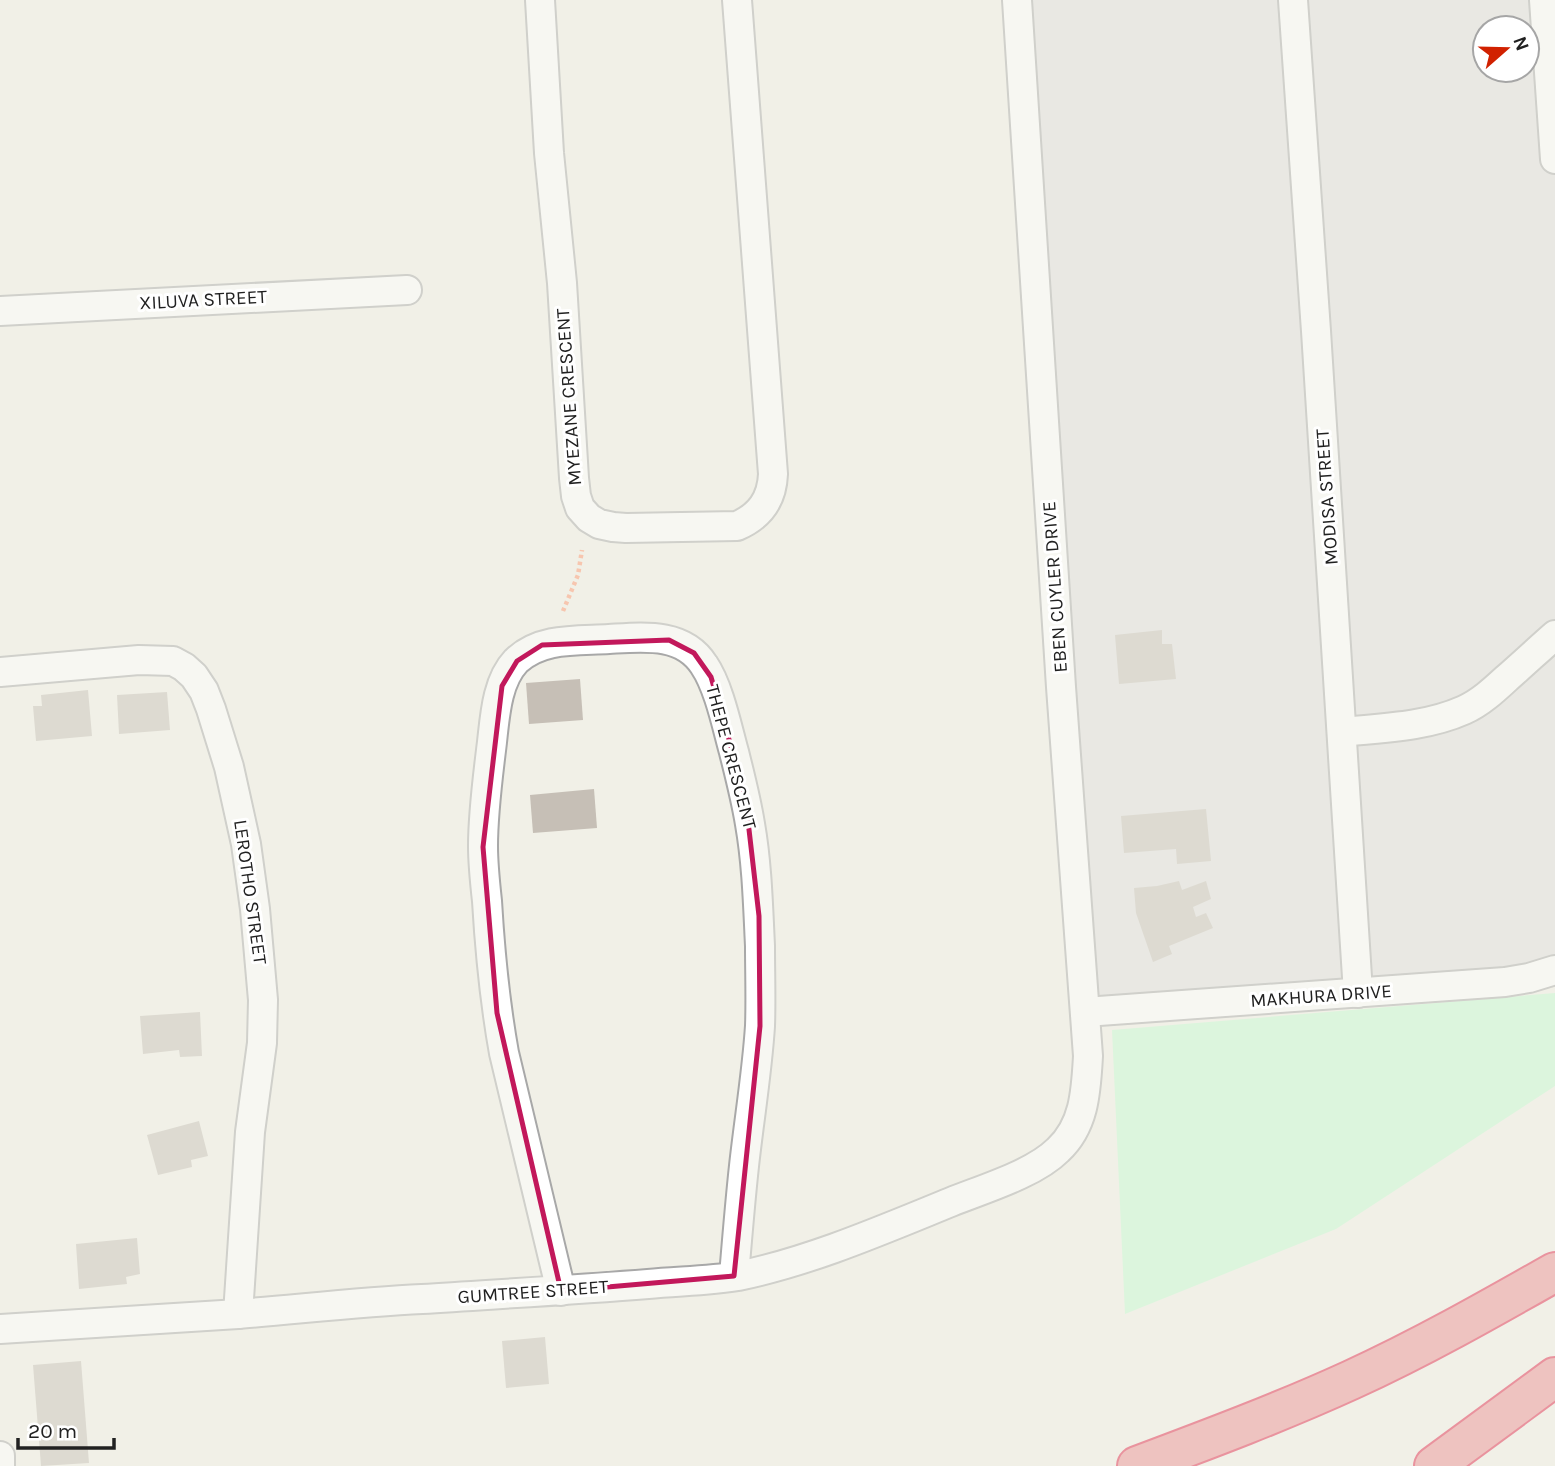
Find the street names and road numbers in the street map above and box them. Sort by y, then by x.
street label: XILUVA STREET [139,286,268,314]
street label: MYEZANE CRESCENT [552,307,586,486]
street label: MODISA STREET [1311,428,1343,566]
street label: EBEN CUYLER DRIVE [1038,501,1072,673]
street label: THEPE CRESCENT [701,682,761,832]
street label: LEROTHO STREET [229,818,271,966]
street label: MAKHURA DRIVE [1250,980,1392,1012]
street label: GUMTREE STREET [457,1276,610,1308]

